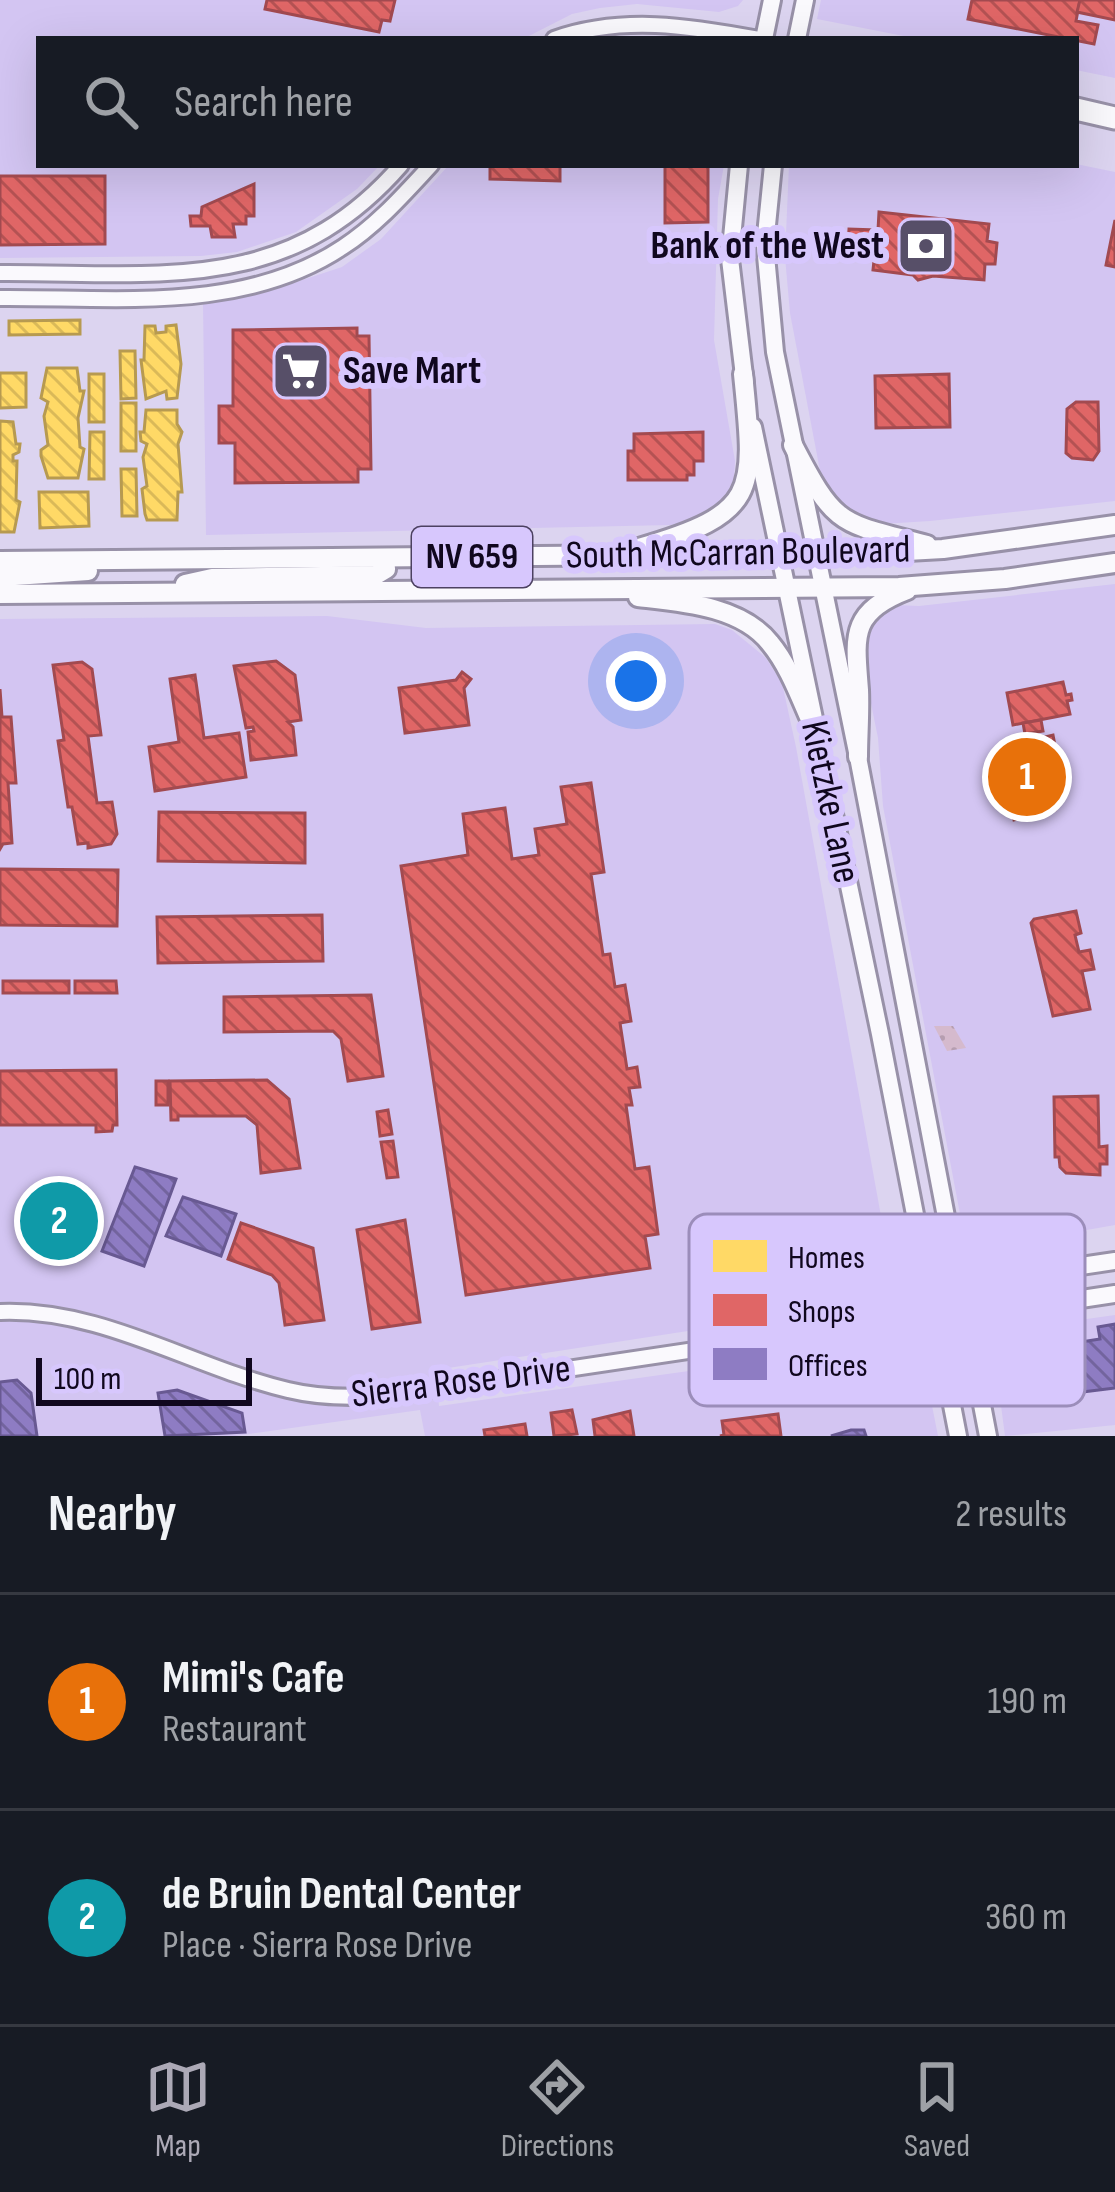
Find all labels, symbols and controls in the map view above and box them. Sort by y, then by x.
search box [36,36,1079,168]
icon: search [78,69,144,135]
text: Search here [174,75,353,130]
bank icon: Bank of the West [895,215,957,277]
place label: Bank of the West [651,223,884,270]
supermarket icon: Save Mart [270,340,332,402]
place label: Save Mart [343,348,481,395]
street label: South McCarran Boulevard [565,526,911,580]
road number: NV 659 [412,527,532,587]
your location [606,651,666,711]
street label: Kietzke Lane [790,717,870,887]
pin: 1 [988,732,1066,822]
pin: 2 [20,1176,98,1266]
legend [689,1214,1085,1406]
text: Homes [788,1238,865,1278]
text: Shops [788,1292,855,1332]
street label: Sierra Rose Drive [349,1345,573,1419]
text: Offices [788,1346,868,1386]
scale bar [36,1352,252,1405]
text: 100 m [54,1359,121,1399]
text: Nearby [48,1484,177,1545]
text: 2 results [955,1491,1067,1538]
text: Mimi's Cafe [162,1651,345,1706]
text: 1 [79,1678,95,1725]
text: 190 m [987,1678,1067,1725]
text: Restaurant [162,1706,307,1753]
text: de Bruin Dental Center [162,1867,521,1922]
text: 2 [78,1894,96,1941]
text: 360 m [985,1894,1067,1941]
text: Place · Sierra Rose Drive [162,1922,472,1969]
tab: Map [145,2054,211,2166]
tab: Directions [501,2054,614,2166]
tab: Saved [904,2054,970,2166]

